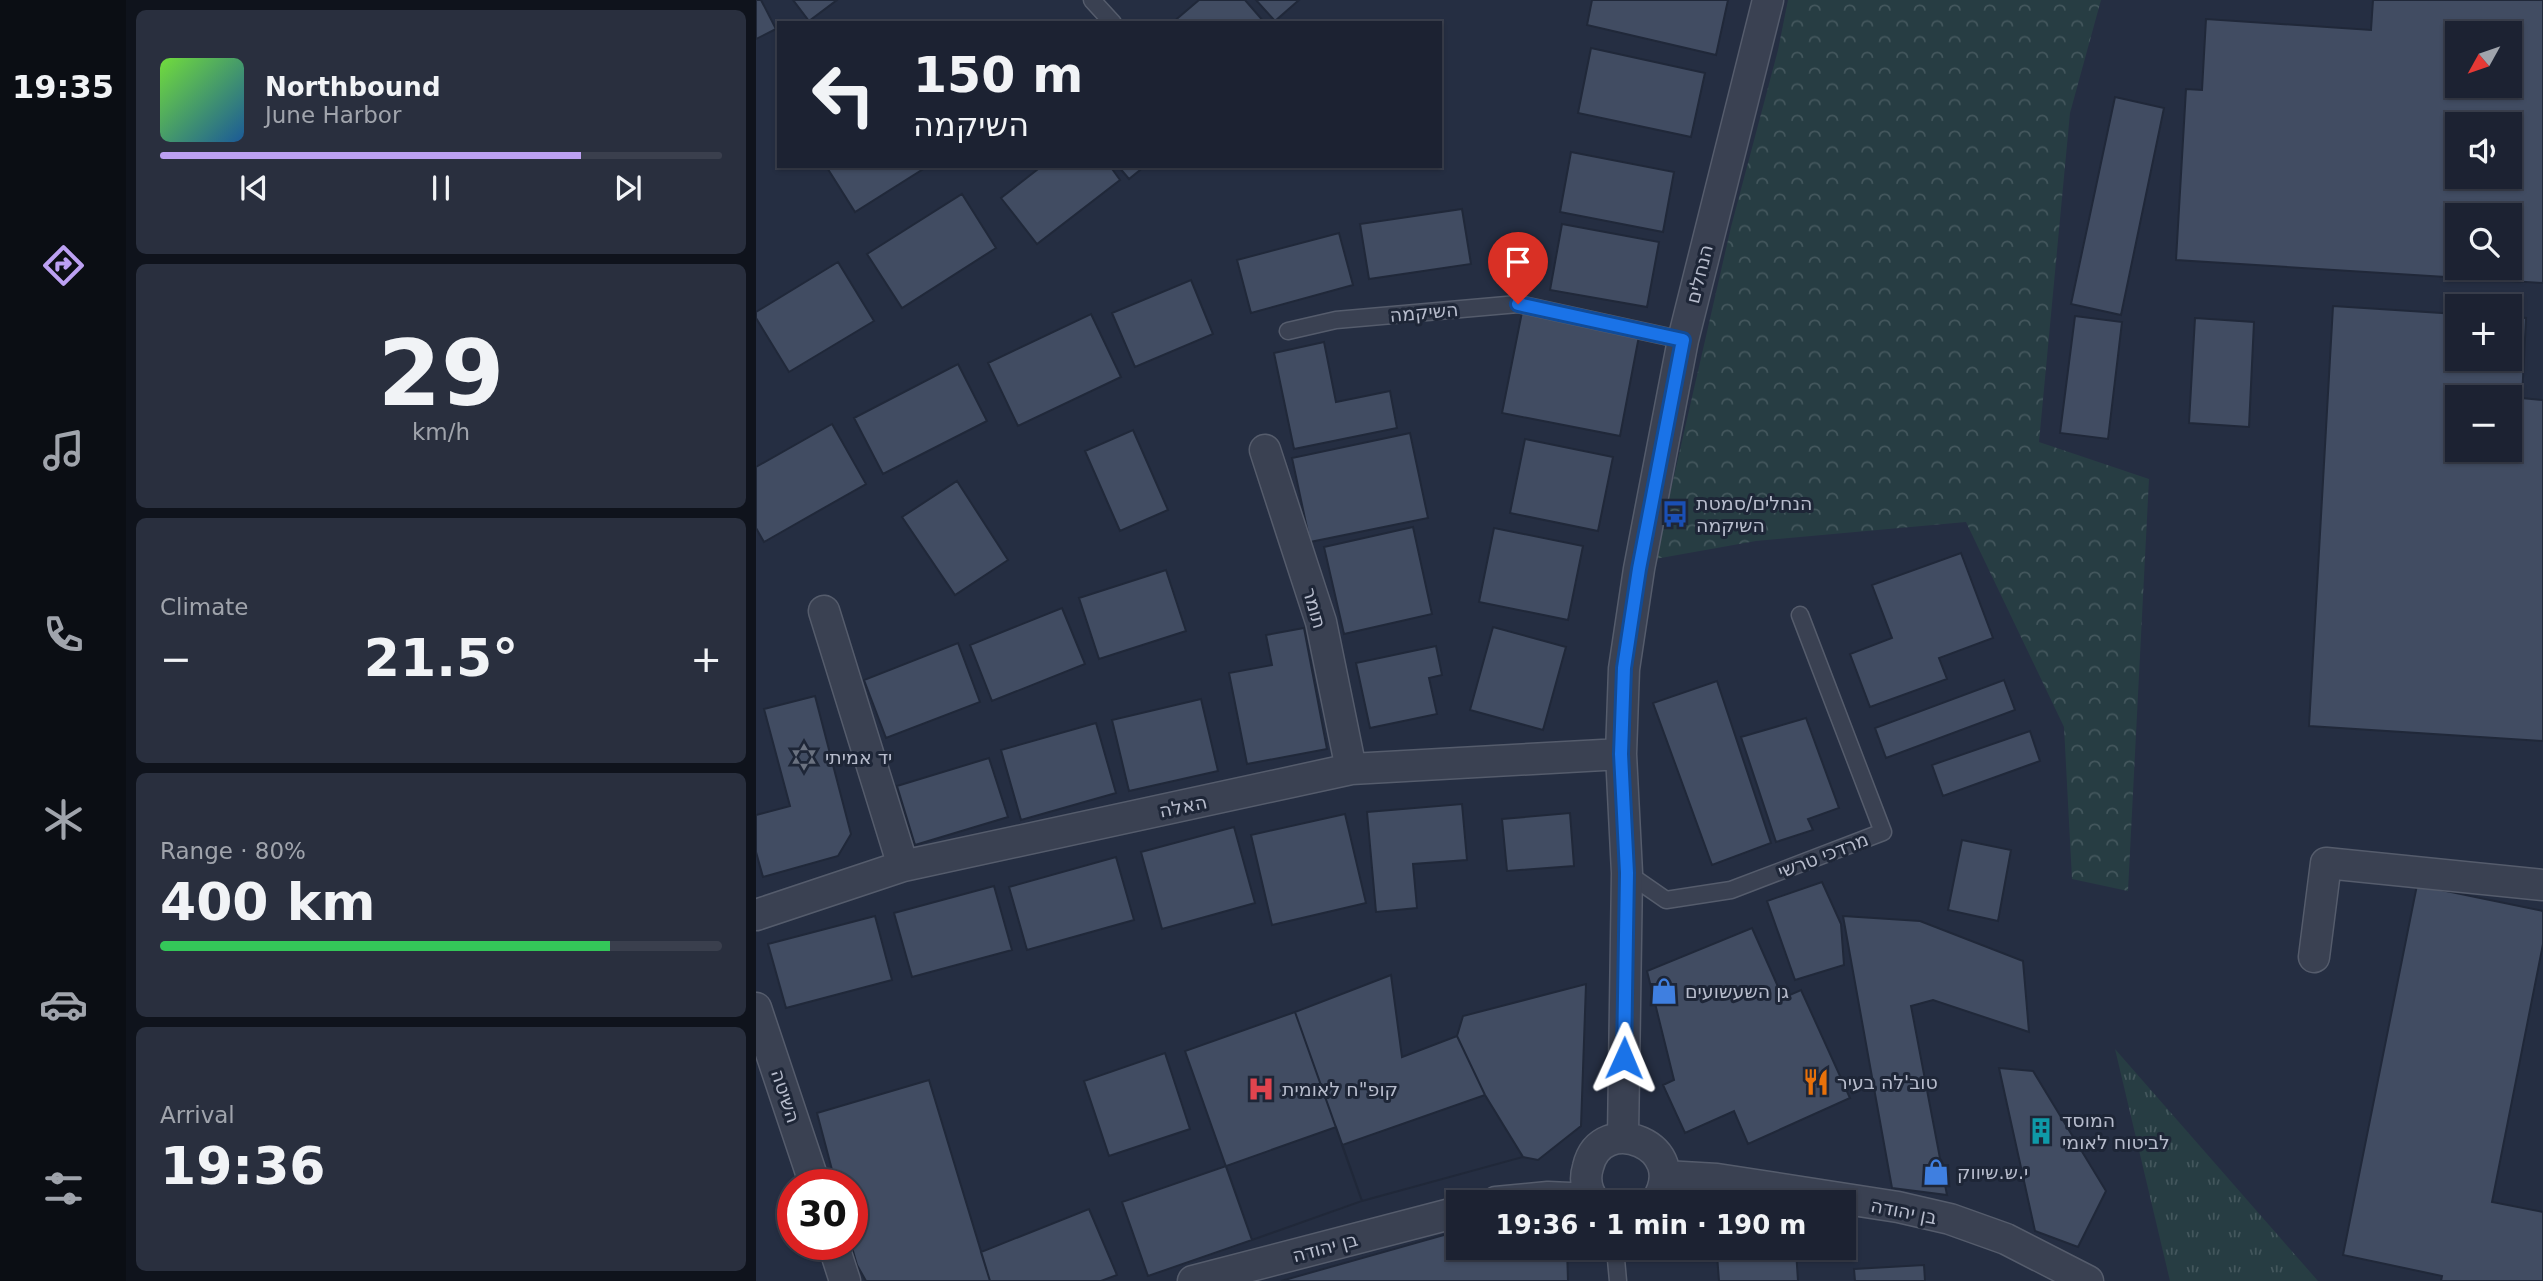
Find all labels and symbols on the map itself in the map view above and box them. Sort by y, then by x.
north arrow [2445,21,2522,98]
pin [1488,232,1548,304]
street label: הנחלים [1681,242,1717,306]
street label: השיקמה [1389,298,1459,326]
place label: הנחלים/סמטת השיקמה [1696,492,1813,536]
bus stop icon: הנחלים/סמטת השיקמה [1660,499,1690,529]
street label: תומר [1299,585,1331,631]
synagogue icon: יד אמיתי [789,742,819,772]
place label: יד אמיתי [825,746,892,768]
street label: האלה [1157,790,1209,822]
street label: מרדכי טרשי [1775,828,1871,882]
shop icon: גן השעשועים [1649,976,1679,1006]
place label: גן השעשועים [1685,980,1789,1002]
position arrow [1587,1021,1661,1095]
street label: השיטה [767,1067,805,1125]
restaurant icon: טוב'לה בעיר [1801,1067,1831,1097]
place label: טוב'לה בעיר [1837,1071,1938,1093]
hospital icon: קופ"ח לאומית [1246,1074,1276,1104]
place label: קופ"ח לאומית [1282,1078,1398,1100]
place label: המוסד לביטוח לאומי [2062,1109,2170,1153]
building icon: המוסד לביטוח לאומי [2026,1116,2056,1146]
shop icon: י.ש.שיווק [1921,1157,1951,1187]
place label: י.ש.שיווק [1957,1161,2028,1183]
speed limit sign: 30 [777,1169,868,1260]
street label: בן יהודה [1869,1194,1939,1228]
street label: בן יהודה [1290,1228,1360,1266]

